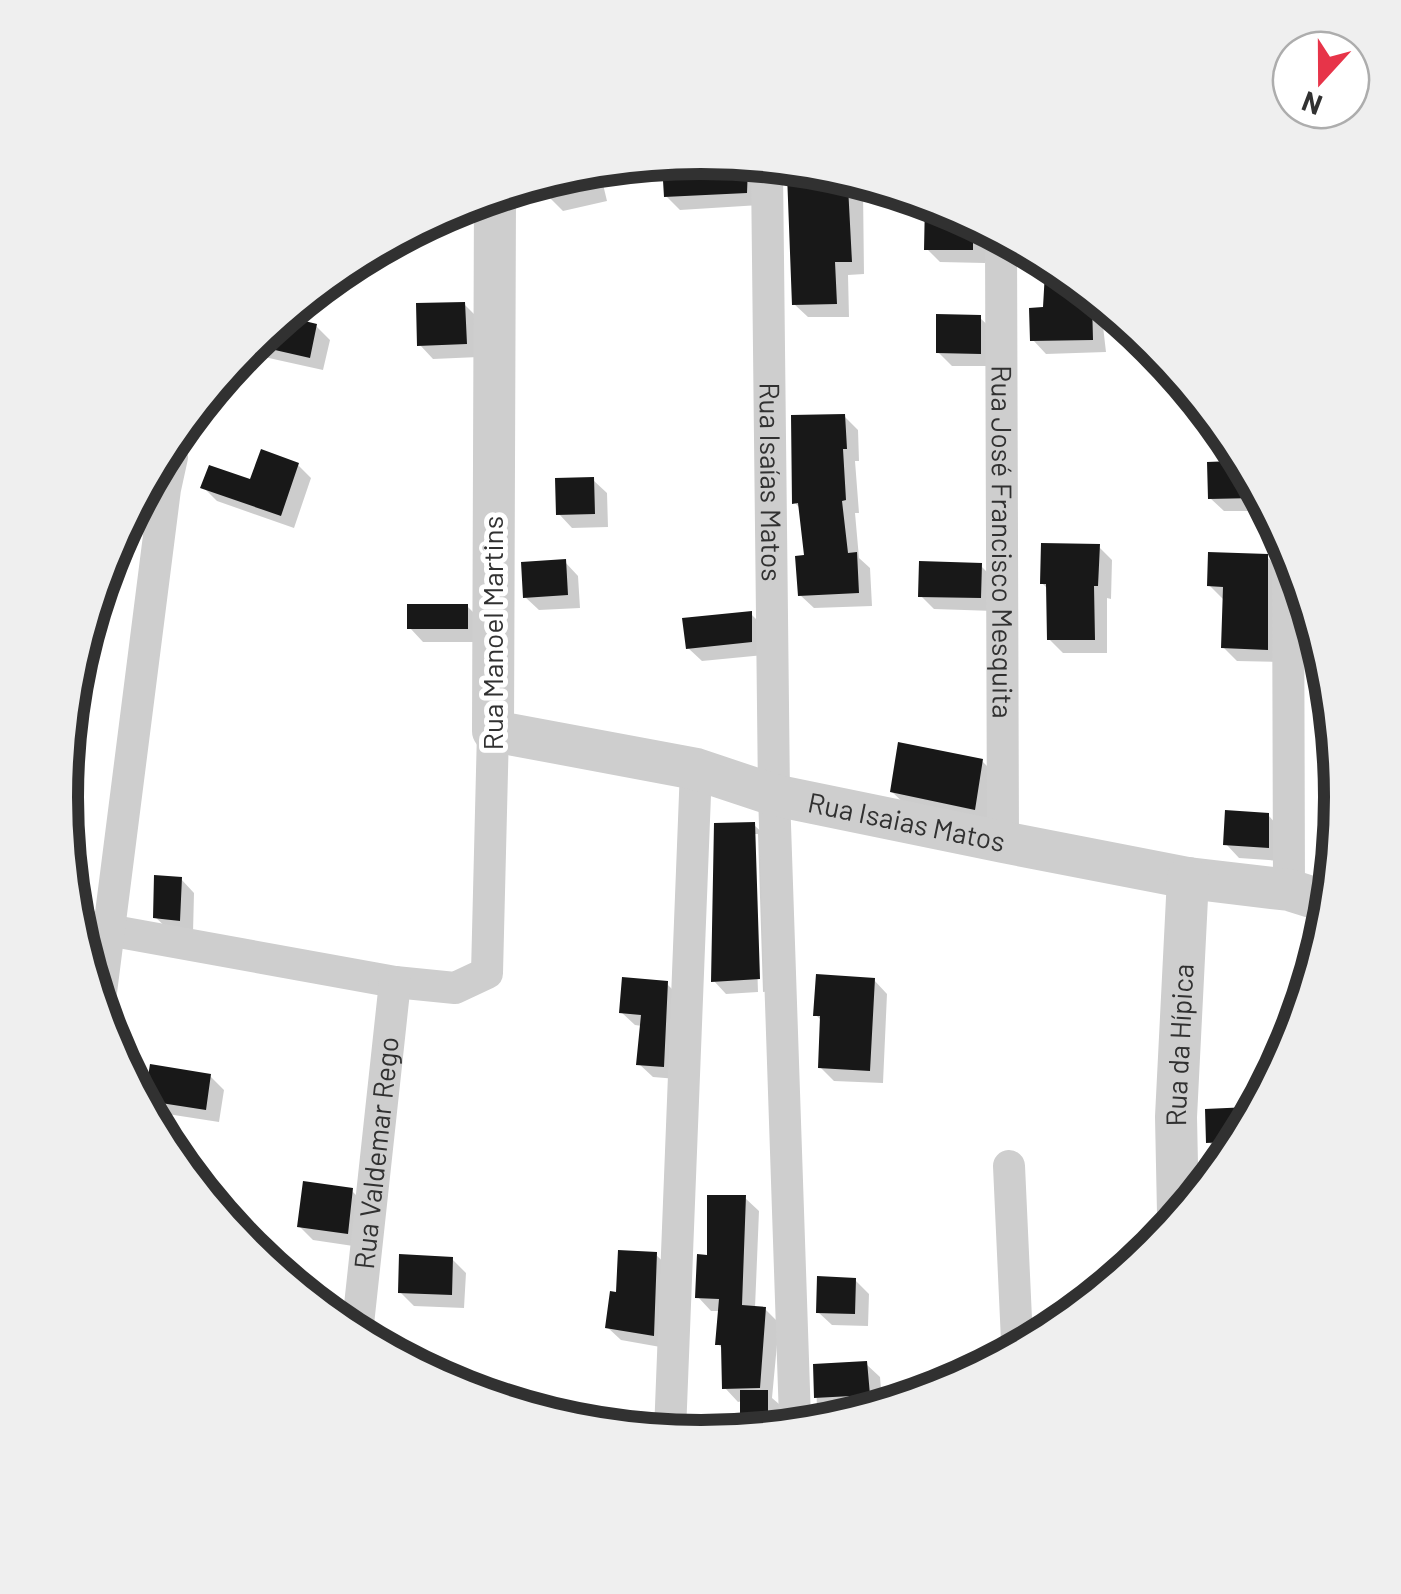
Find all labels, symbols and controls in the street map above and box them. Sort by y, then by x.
north arrow [1271,30,1371,130]
text: N [1297,85,1326,123]
street label: Rua José Francisco Mesquita [985,365,1021,719]
street label: Rua Isaías Matos [753,382,790,582]
street label: Rua Manoel Martins [475,516,509,750]
street label: Rua Isaias Matos [805,784,1008,858]
street label: Rua da Hípica [1158,963,1200,1127]
street label: Rua Valdemar Rego [346,1035,405,1271]

